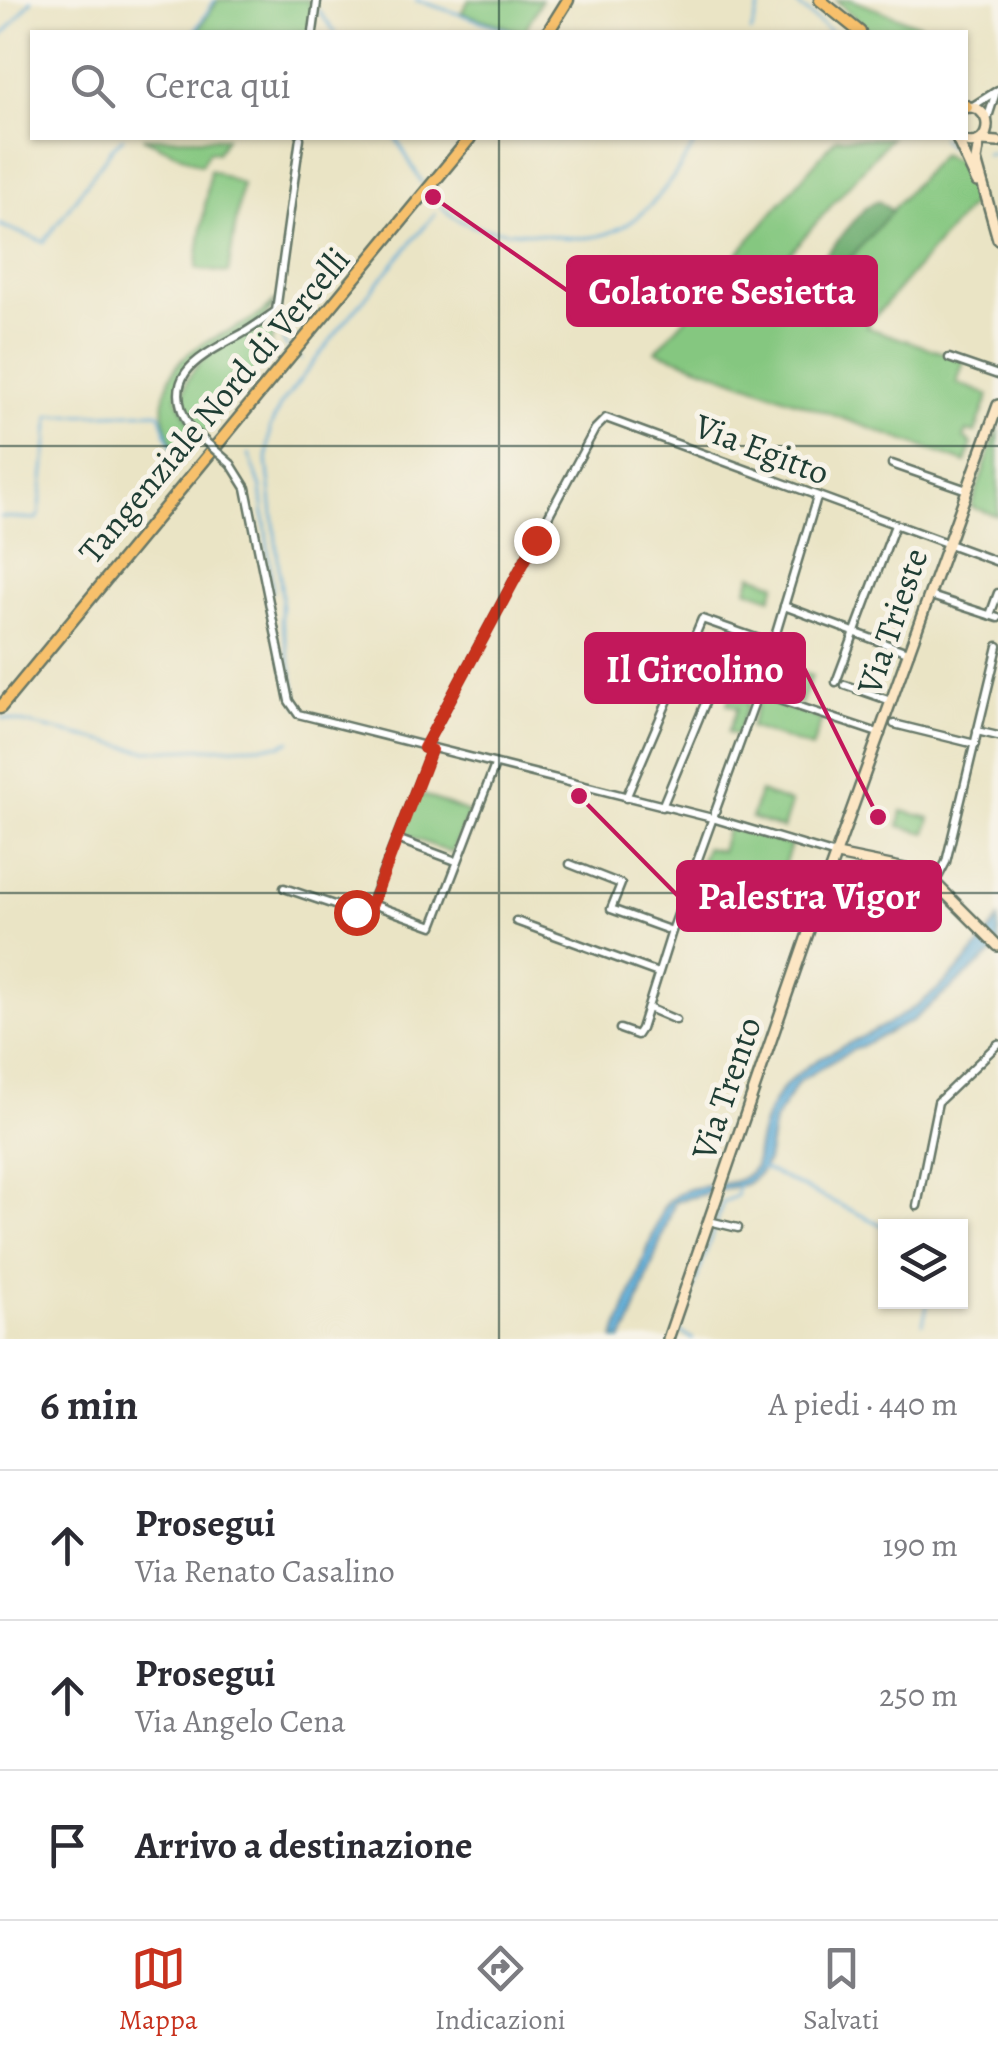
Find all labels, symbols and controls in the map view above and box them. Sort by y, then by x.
search box [30,30,968,140]
icon: search [65,58,120,113]
text: Cerca qui [145,59,291,111]
street label: Tangenziale Nord di Vercelli [67,237,361,573]
callout: Colatore Sesietta [568,257,876,325]
text: Colatore Sesietta [588,265,856,317]
street label: Via Egitto [687,401,836,497]
route end [514,518,560,564]
street label: Via Trieste [844,542,939,701]
callout: Il Circolino [586,634,804,702]
text: Il Circolino [606,643,784,695]
callout: Palestra Vigor [678,862,940,930]
text: Palestra Vigor [698,870,921,922]
route start [334,890,380,936]
street label: Via Trento [679,1010,773,1167]
map controls [878,1219,968,1309]
button: layers [878,1219,968,1309]
text: 6 min [40,1376,138,1433]
text: A piedi · 440 m [768,1382,958,1426]
text: Prosegui [135,1497,276,1549]
icon: ahead [40,1518,95,1573]
text: 190 m [882,1523,958,1567]
text: Via Renato Casalino [135,1549,395,1593]
text: Prosegui [135,1647,276,1699]
icon: ahead [40,1668,95,1723]
text: 250 m [879,1673,958,1717]
text: Via Angelo Cena [135,1699,346,1743]
icon: arrive [40,1818,95,1873]
text: Arrivo a destinazione [135,1819,473,1871]
tab: Mappa [119,1941,198,2039]
tab: Indicazioni [435,1941,566,2039]
tab: Salvati [803,1941,879,2039]

